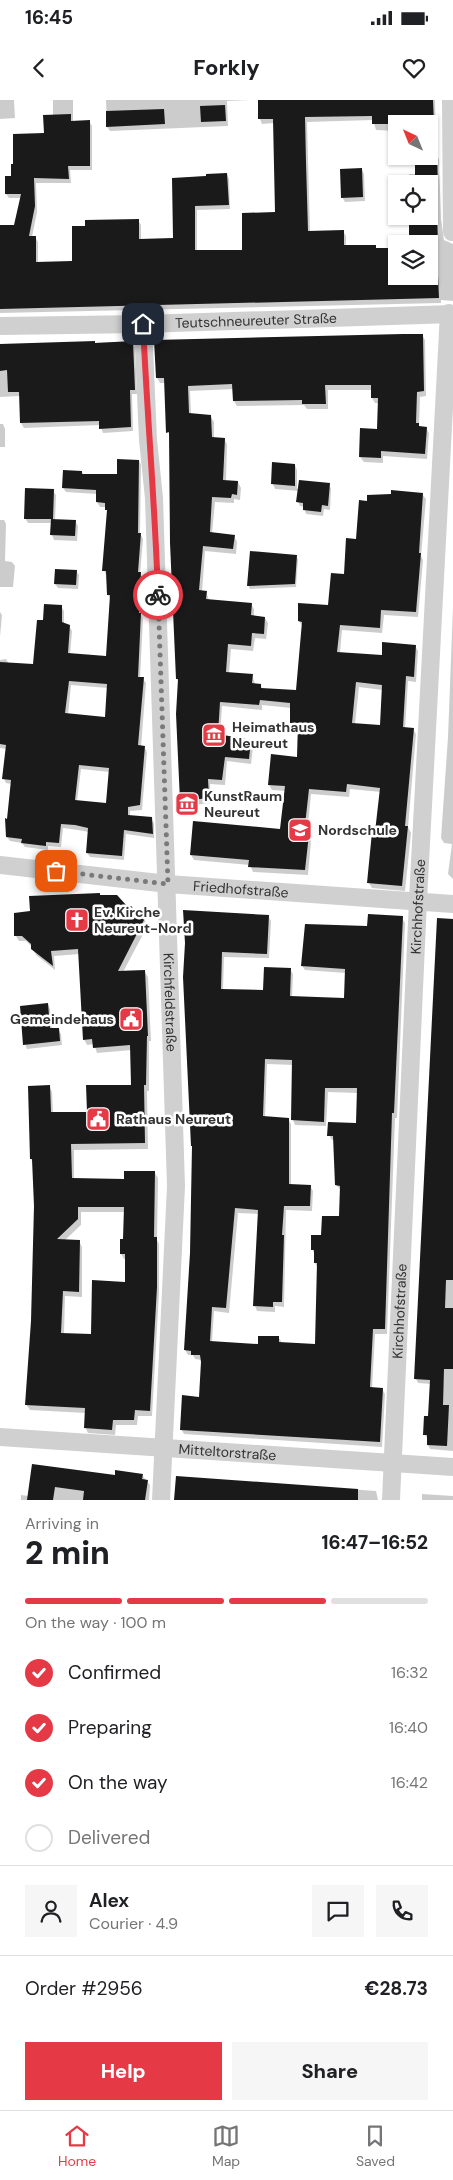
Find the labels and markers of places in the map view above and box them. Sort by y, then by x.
pin [122,303,164,345]
place label: Heimathaus Neureut [232,718,315,752]
museum icon: Heimathaus Neureut [201,722,227,748]
place label: KunstRaum Neureut [204,787,282,821]
museum icon: KunstRaum Neureut [174,791,200,817]
school or university icon: Nordschule [287,817,313,843]
place label: Nordschule [318,821,397,839]
pin [35,850,77,892]
place label: Ev. Kirche Neureut-Nord [94,903,192,937]
church icon: Ev. Kirche Neureut-Nord [64,907,90,933]
public building icon: Gemeindehaus [118,1006,144,1032]
place label: Gemeindehaus [10,1010,114,1028]
public building icon: Rathaus Neureut [85,1106,111,1132]
place label: Rathaus Neureut [116,1110,231,1128]

